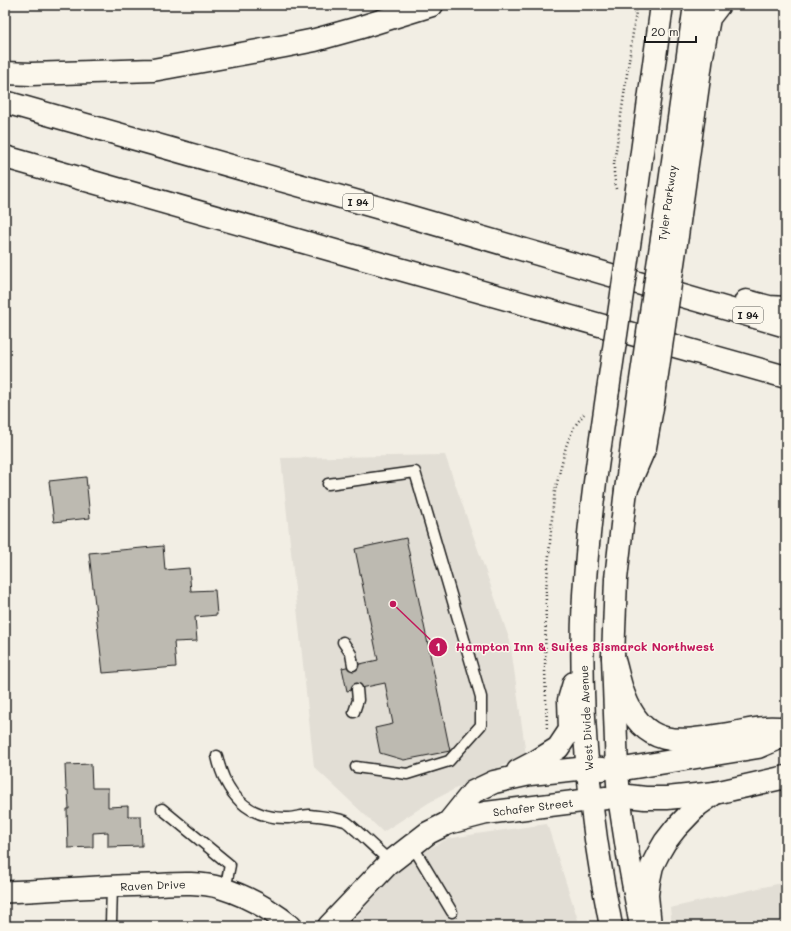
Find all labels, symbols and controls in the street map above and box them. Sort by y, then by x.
scale bar [645,18,696,44]
text: 20 m [651,23,679,39]
street label: Tyler Parkway [654,164,680,242]
road number: I 94 [343,194,373,210]
road number: I 94 [733,307,763,323]
callout: Hampton Inn & Suites Bismarck Northwest [428,635,723,659]
text: 1 [435,638,441,654]
text: Hampton Inn & Suites Bismarck Northwest [456,638,714,654]
street label: West Divide Avenue [576,665,596,771]
street label: Schafer Street [492,795,574,819]
street label: Raven Drive [120,876,186,894]

